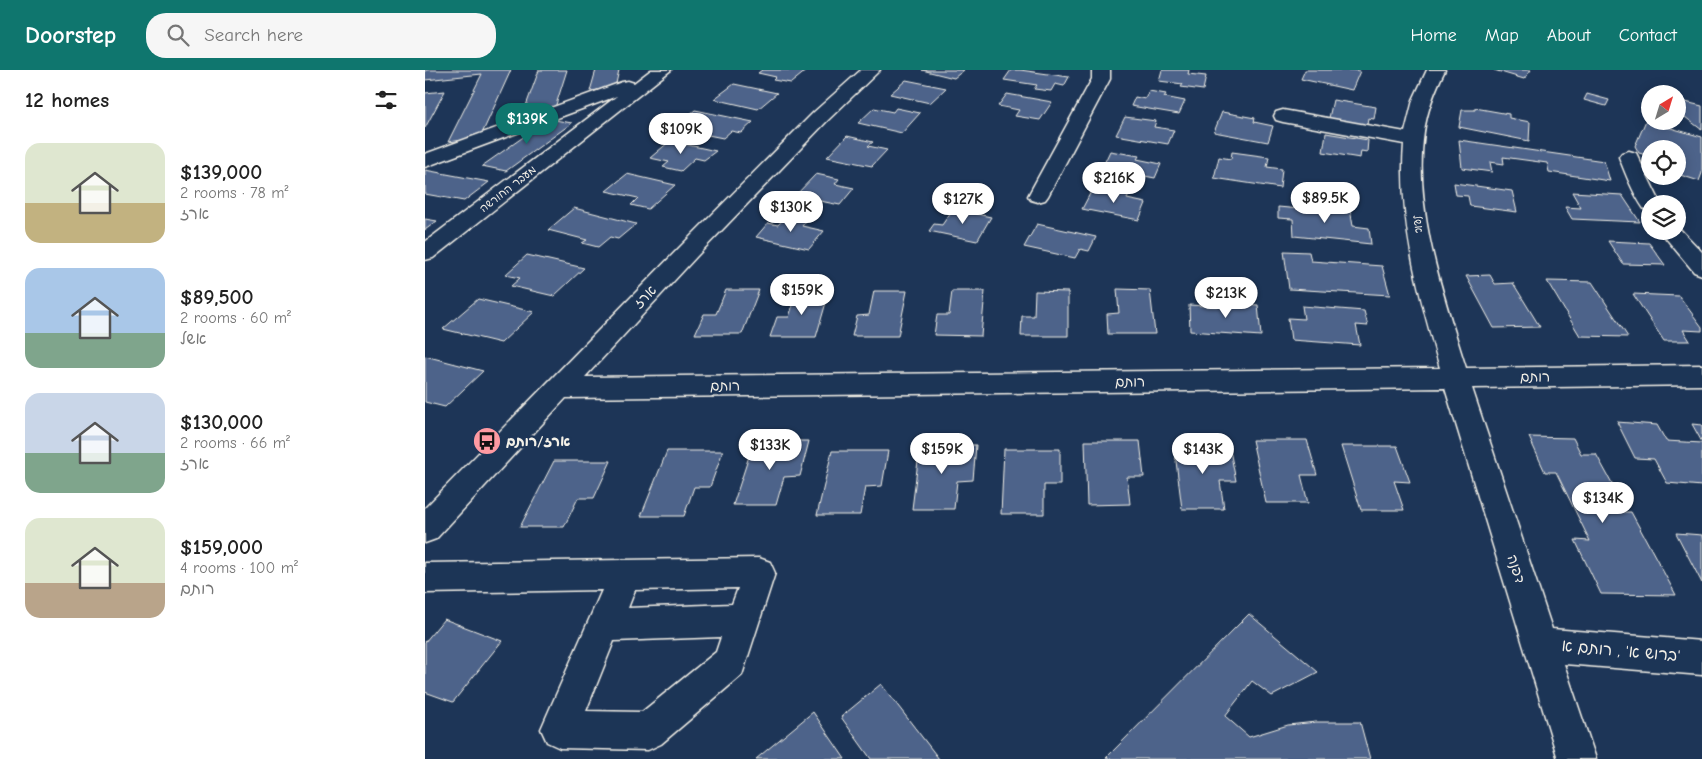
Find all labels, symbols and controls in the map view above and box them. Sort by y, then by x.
search box [146,13,496,58]
text: Doorstep [25,21,116,49]
icon: search [164,21,192,49]
text: Search here [204,24,303,46]
text: Home [1410,25,1457,46]
text: Map [1485,25,1519,46]
text: About [1547,25,1591,46]
text: Contact [1619,25,1677,46]
north arrow [1641,85,1686,130]
map controls [1641,85,1686,240]
icon: filters [372,86,400,114]
text: 12 homes [25,88,109,112]
pin: $139K [492,102,562,145]
text: $139K [506,110,548,128]
pin: $109K [646,112,716,155]
text: $109K [660,120,702,138]
button: locate [1641,140,1686,185]
text: $139,000 [180,160,262,184]
pin: $216K [1079,162,1149,204]
icon: home [65,163,125,223]
street label: מעבר החורשה [477,163,539,215]
text: $216K [1093,169,1135,187]
pin: $127K [928,182,998,225]
pin: $89.5K [1284,182,1366,224]
text: 2 rooms · 78 m² [180,184,288,202]
text: $89.5K [1302,189,1348,207]
pin: $130K [756,190,826,233]
text: $127K [943,190,983,208]
button: layers [1641,195,1686,240]
text: $130K [770,198,812,216]
text: ארז [180,205,209,223]
street label: אשל [1410,214,1426,234]
pin: $159K [767,274,837,316]
pin: $213K [1191,276,1261,319]
text: $159K [781,281,823,299]
street label: ארז [630,282,660,312]
text: $213K [1206,284,1246,302]
text: $89,500 [180,285,254,309]
icon: home [65,288,125,348]
text: 2 rooms · 60 m² [180,309,291,327]
text: אשל [180,330,206,348]
street label: רותם [1520,368,1550,386]
street label: רותם [1115,373,1145,391]
street label: רותם [710,377,740,395]
text: $130,000 [180,410,263,434]
icon: home [65,413,125,473]
bus stop icon: ארז/רותם [472,426,502,456]
pin: $133K [735,428,805,471]
pin: $159K [907,432,977,475]
pin: $143K [1168,432,1238,475]
place label: ארז/רותם [506,433,570,450]
text: 2 rooms · 66 m² [180,434,290,452]
text: $133K [750,436,790,454]
text: $159K [921,440,963,458]
text: $143K [1183,440,1223,458]
text: ארז [180,455,209,473]
pin: $134K [1568,482,1638,524]
text: $134K [1583,489,1623,507]
text: $159,000 [180,535,263,559]
icon: home [65,538,125,598]
street label: דפנה [1503,552,1529,586]
text: 4 rooms · 100 m² [180,559,298,577]
text: רותם [180,580,215,598]
street label: ברוש א' , רותם א' [1561,637,1681,665]

